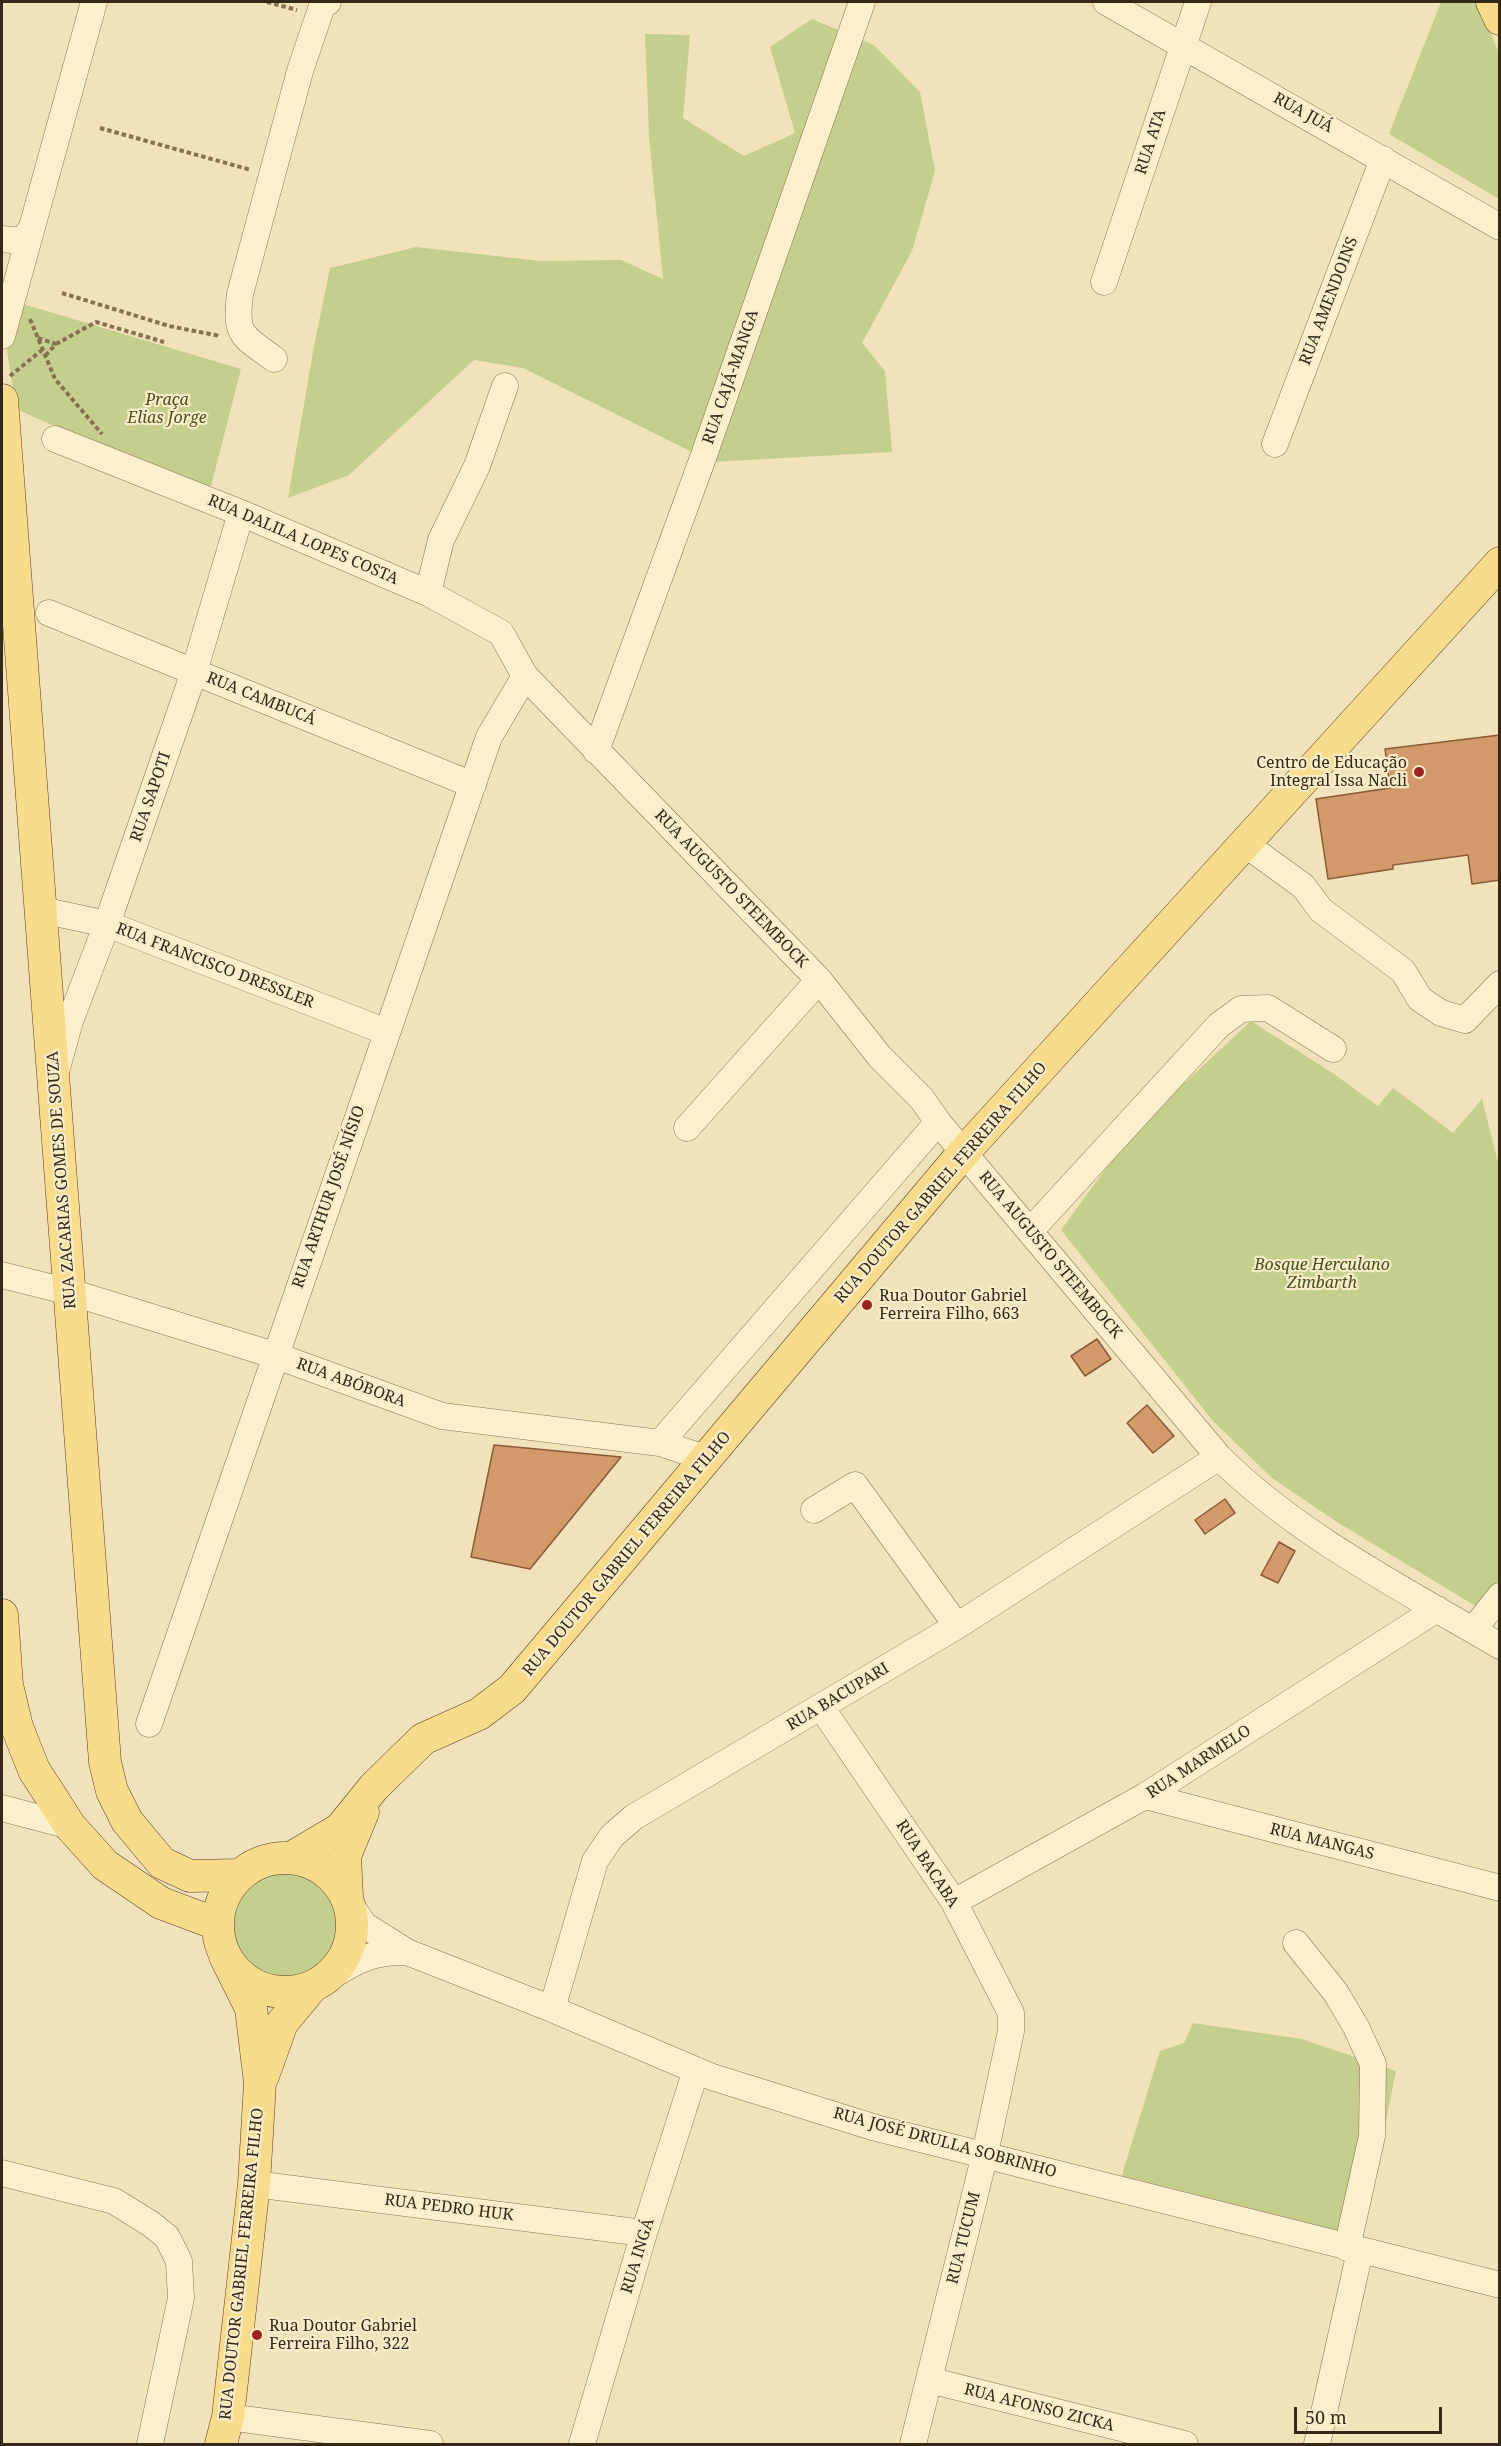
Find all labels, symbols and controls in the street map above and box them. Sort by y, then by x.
street label: RUA JUÁ [1270,89,1336,137]
street label: RUA ATA [1131,107,1171,177]
street label: RUA AMENDOINS [1296,234,1362,368]
street label: RUA CAJÁ-MANGA [699,307,763,447]
park label: Praça Elias Jorge [127,390,207,428]
street label: RUA DALILA LOPES COSTA [205,491,401,589]
street label: RUA CAMBUCÁ [204,668,318,730]
street label: RUA SAPOTI [127,750,175,844]
place label: Centro de Educação Integral Issa Nacli [1256,753,1407,791]
marker: Centro de Educação Integral Issa Nacli [1412,765,1426,779]
street label: RUA AUGUSTO STEEMBOCK [650,806,812,972]
street label: RUA FRANCISCO DRESSLER [113,919,317,1013]
street label: RUA ZACARIAS GOMES DE SOUZA [43,1050,81,1310]
street label: RUA DOUTOR GABRIEL FERREIRA FILHO [831,1058,1051,1308]
street label: RUA ARTHUR JOSÉ NÍSIO [289,1103,369,1291]
street label: RUA AUGUSTO STEEMBOCK [974,1167,1126,1343]
park label: Bosque Herculano Zimbarth [1254,1255,1390,1293]
place label: Rua Doutor Gabriel Ferreira Filho, 663 [879,1286,1027,1324]
marker: Rua Doutor Gabriel Ferreira Filho, 663 [860,1298,874,1312]
street label: RUA ABÓBORA [294,1354,408,1412]
street label: RUA DOUTOR GABRIEL FERREIRA FILHO [519,1428,735,1680]
street label: RUA BACUPARI [783,1659,893,1735]
street label: RUA MARMELO [1143,1721,1255,1803]
street label: RUA BACABA [892,1817,962,1911]
street label: RUA MANGAS [1268,1820,1376,1864]
street label: RUA JOSÉ DRULLA SOBRINHO [831,2104,1059,2182]
street label: RUA DOUTOR GABRIEL FERREIRA FILHO [216,2107,268,2421]
street label: RUA TUCUM [943,2190,985,2286]
street label: RUA PEDRO HUK [383,2191,515,2225]
street label: RUA INGÁ [617,2216,659,2296]
place label: Rua Doutor Gabriel Ferreira Filho, 322 [269,2316,417,2354]
marker: Rua Doutor Gabriel Ferreira Filho, 322 [250,2328,264,2342]
street label: RUA AFONSO ZICKA [962,2380,1116,2436]
scale bar [1297,2395,1446,2433]
text: 50 m [1305,2405,1347,2429]

